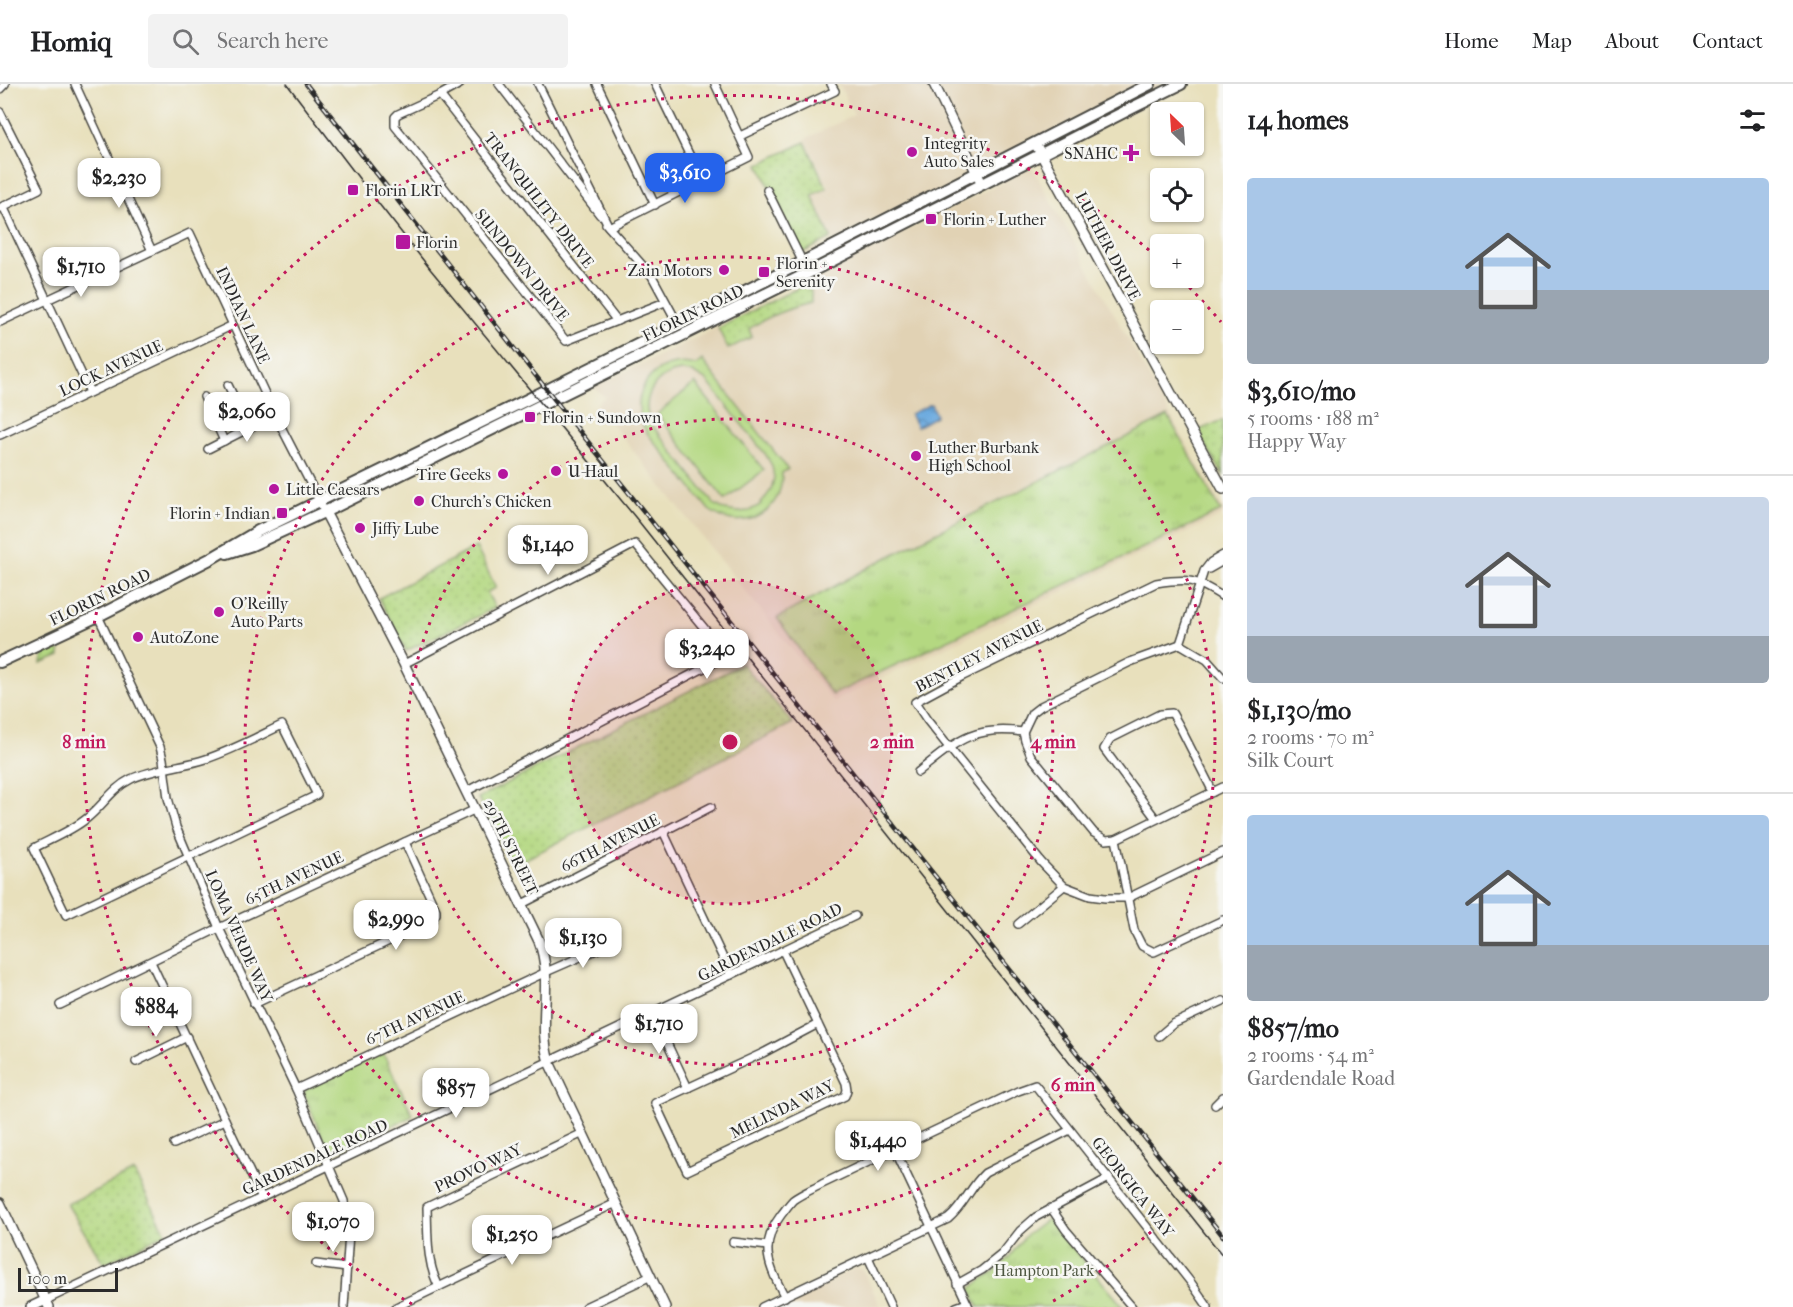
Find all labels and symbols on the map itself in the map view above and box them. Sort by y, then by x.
north arrow [1150,102,1204,156]
street label: TRANQUILITY DRIVE [480,128,598,272]
place label: Integrity Auto Sales [923,134,994,171]
place label: SNAHC [1064,144,1118,163]
marker: SNAHC [1122,144,1140,162]
marker: Integrity Auto Sales [905,145,919,159]
pin: $3,610 [636,153,734,204]
pin: $2,230 [70,158,168,209]
place label: Florin LRT [365,181,442,200]
marker: Florin LRT [346,183,360,197]
street label: LUTHER DRIVE [1071,189,1145,304]
street label: SUNDOWN DRIVE [471,205,573,325]
place label: Florin + Luther [943,210,1046,229]
marker: Florin + Luther [924,212,938,226]
marker: Florin [394,233,412,251]
place label: Florin [416,233,459,252]
pin: $1,710 [32,247,130,298]
place label: Florin + Serenity [776,254,835,291]
place label: Zain Motors [627,261,712,280]
marker: Zain Motors [717,263,731,277]
street label: INDIAN LANE [212,264,274,367]
marker: Florin + Serenity [757,265,771,279]
street label: FLORIN ROAD [639,280,747,346]
street label: LOCK AVENUE [56,336,166,400]
pin: $2,060 [198,392,296,443]
place label: Florin + Sundown [542,408,662,427]
marker: Florin + Sundown [523,410,537,424]
place label: Luther Burbank High School [928,438,1040,475]
marker: Luther Burbank High School [909,449,923,463]
place label: U-Haul [568,462,619,481]
marker: U-Haul [549,464,563,478]
place label: Tire Geeks [417,465,491,484]
marker: Tire Geeks [496,467,510,481]
place label: Little Caesars [286,480,380,499]
marker: Little Caesars [267,482,281,496]
place label: Church's Chicken [431,492,552,511]
marker: Church's Chicken [412,494,426,508]
place label: Florin + Indian [169,504,271,523]
marker: Florin + Indian [275,506,289,520]
place label: Jiffy Lube [370,519,439,538]
marker: Jiffy Lube [353,521,367,535]
pin: $1,140 [499,525,597,576]
street label: FLORIN ROAD [46,564,154,630]
place label: O'Reilly Auto Parts [230,594,303,631]
marker: O'Reilly Auto Parts [212,605,226,619]
street label: BENTLEY AVENUE [912,616,1046,696]
place label: AutoZone [149,628,219,647]
pin: $3,240 [658,629,756,680]
marker: AutoZone [131,630,145,644]
text: 8 min [62,732,106,753]
centre of rings [720,732,740,752]
text: 2 min [870,732,914,753]
text: 4 min [1029,732,1076,753]
street label: 29TH STREET [480,796,543,898]
street label: 66TH AVENUE [558,810,663,876]
street label: 65TH AVENUE [242,847,346,909]
street label: LOMA VERDE WAY [201,867,277,1006]
street label: GARDENDALE ROAD [695,899,845,985]
pin: $2,990 [347,900,445,951]
pin: $1,130 [534,918,632,969]
pin: $884 [120,987,192,1038]
street label: 67TH AVENUE [362,987,468,1049]
pin: $1,710 [610,1004,708,1055]
pin: $857 [420,1068,492,1119]
street label: MELINDA WAY [727,1075,838,1142]
text: 6 min [1051,1075,1096,1096]
street label: GARDENDALE ROAD [239,1115,391,1199]
pin: $1,440 [829,1121,927,1172]
street label: GEORGICA WAY [1088,1133,1179,1242]
street label: PROVO WAY [431,1139,526,1197]
pin: $1,070 [284,1202,382,1253]
pin: $1,250 [463,1215,561,1266]
park label: Hampton Park [994,1261,1095,1280]
scale bar [18,1265,118,1292]

